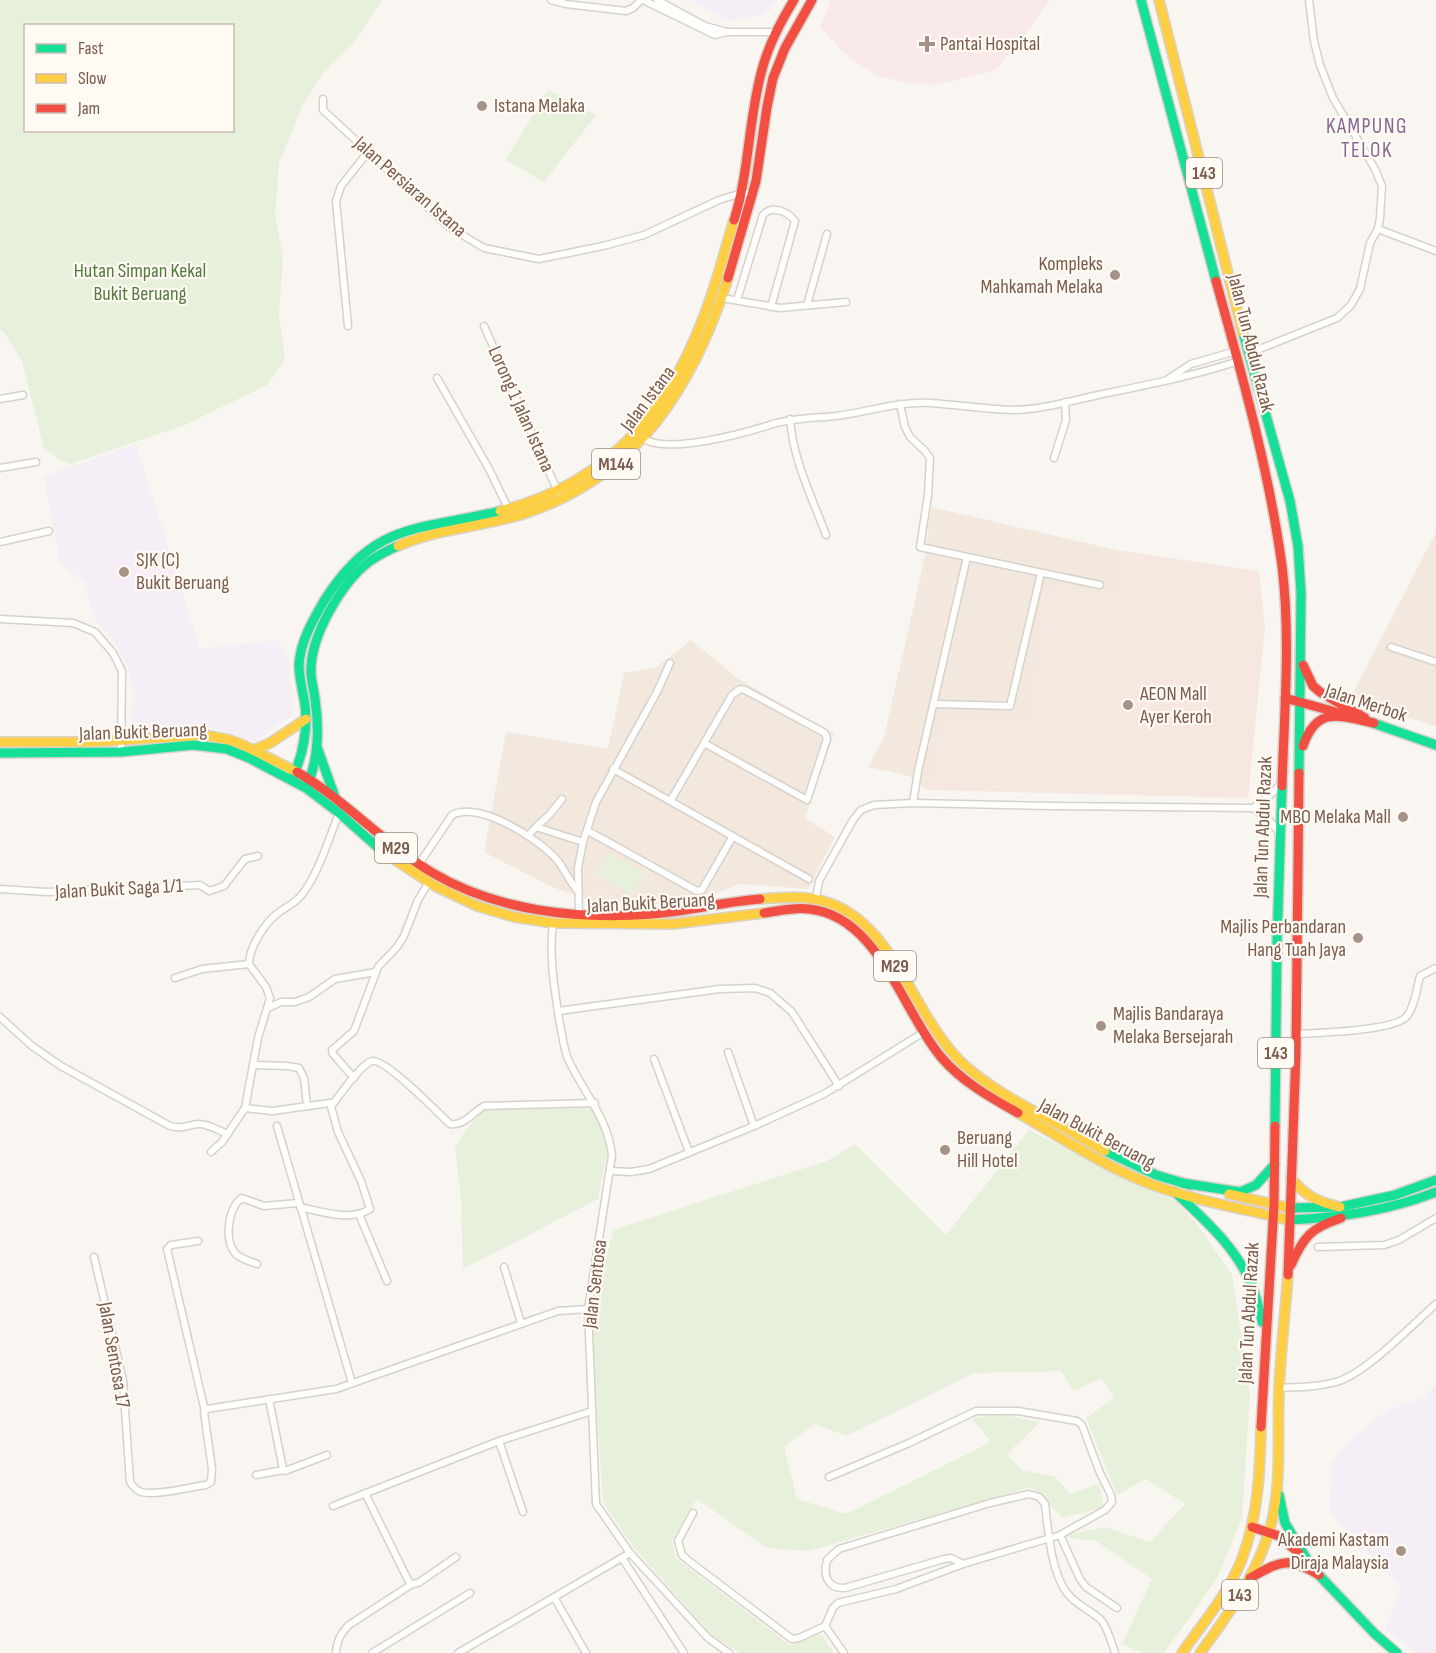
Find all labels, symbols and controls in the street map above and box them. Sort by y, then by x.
legend [24,24,234,132]
place label: Pantai Hospital [940,32,1040,56]
marker: Pantai Hospital [918,35,936,53]
text: Fast [78,38,104,59]
text: Slow [78,68,107,89]
place label: Istana Melaka [494,94,585,118]
text: Jam [77,98,100,119]
marker: Istana Melaka [475,99,489,113]
district label: KAMPUNG TELOK [1326,114,1408,163]
street label: Jalan Persiaran Istana [348,131,471,242]
road number: 143 [1186,158,1222,188]
place label: Kompleks Mahkamah Melaka [981,252,1103,299]
park label: Hutan Simpan Kekal Bukit Beruang [74,259,206,306]
marker: Kompleks Mahkamah Melaka [1108,268,1122,282]
street label: Jalan Tun Abdul Razak [1222,270,1280,415]
street label: Lorong 1 Jalan Istana [483,342,559,476]
street label: Jalan Istana [615,361,680,437]
road number: M144 [592,449,640,479]
place label: SJK (C) Bukit Beruang [136,548,229,595]
marker: SJK (C) Bukit Beruang [117,565,131,579]
street label: Jalan Merbok [1321,678,1410,728]
place label: AEON Mall Ayer Keroh [1139,682,1212,729]
marker: AEON Mall Ayer Keroh [1121,698,1135,712]
street label: Jalan Bukit Beruang [78,718,207,746]
street label: Jalan Tun Abdul Razak [1249,755,1277,899]
place label: MBO Melaka Mall [1280,805,1391,829]
marker: MBO Melaka Mall [1396,810,1410,824]
road number: M29 [375,833,417,863]
street label: Jalan Bukit Saga 1/1 [54,874,183,904]
street label: Jalan Bukit Beruang [585,888,716,918]
place label: Majlis Perbandaran Hang Tuah Jaya [1220,915,1346,962]
marker: Majlis Perbandaran Hang Tuah Jaya [1351,931,1365,945]
road number: M29 [874,951,916,981]
place label: Majlis Bandaraya Melaka Bersejarah [1113,1002,1233,1049]
marker: Majlis Bandaraya Melaka Bersejarah [1094,1019,1108,1033]
road number: 143 [1258,1038,1294,1068]
street label: Jalan Bukit Beruang [1034,1093,1159,1175]
place label: Beruang Hill Hotel [957,1126,1018,1173]
marker: Beruang Hill Hotel [938,1143,952,1157]
street label: Jalan Sentosa [578,1238,612,1331]
street label: Jalan Tun Abdul Razak [1233,1241,1265,1385]
street label: Jalan Sentosa 17 [93,1299,135,1410]
place label: Akademi Kastam Diraja Malaysia [1277,1528,1389,1575]
marker: Akademi Kastam Diraja Malaysia [1394,1544,1408,1558]
road number: 143 [1222,1580,1258,1610]

